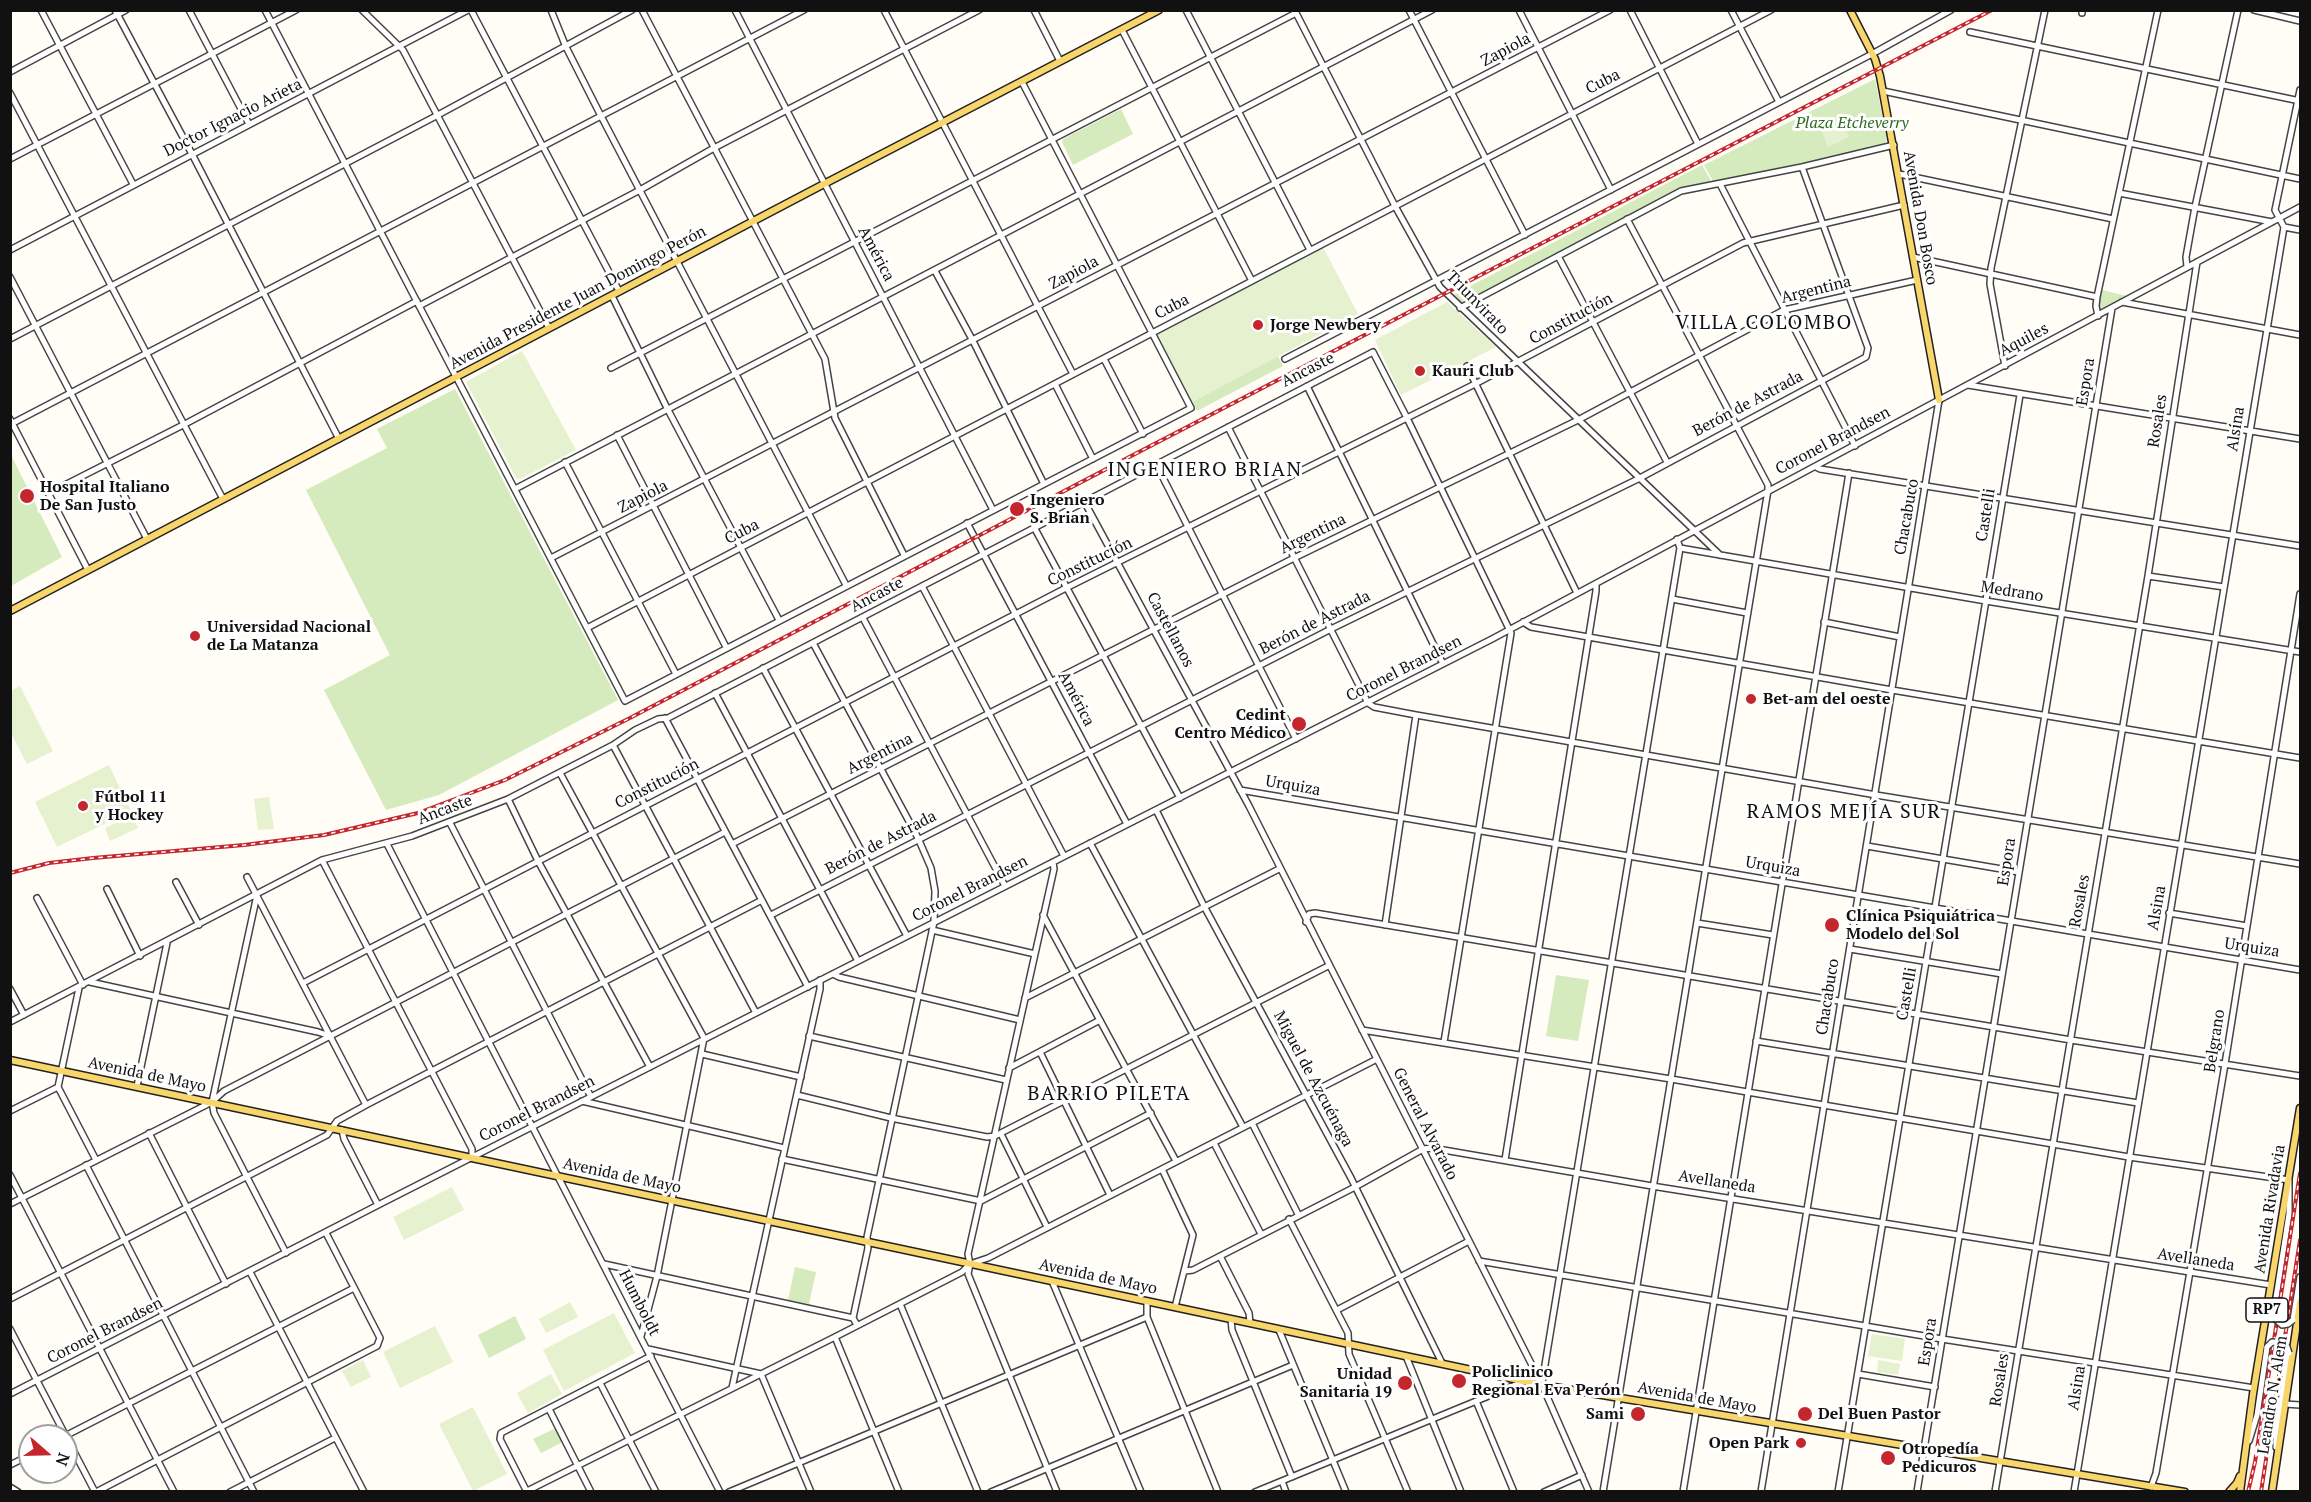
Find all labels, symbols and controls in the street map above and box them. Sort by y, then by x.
street label: Zapiola [1478,29,1534,71]
street label: Cuba [1582,65,1624,99]
street label: Doctor Ignacio Arieta [160,75,306,161]
park label: Plaza Etcheverry [1796,113,1908,133]
street label: Avenida Don Bosco [1899,149,1941,287]
street label: Avenida Presidente Juan Domingo Perón [446,222,710,374]
street label: América [854,223,898,285]
street label: Zapiola [1046,252,1102,294]
street label: Triunvirato [1442,267,1512,339]
street label: Argentina [1779,272,1853,308]
street label: Constitución [1526,289,1616,349]
street label: Cuba [1151,290,1193,324]
district label: VILLA COLOMBO [1675,311,1853,335]
place label: Jorge Newbery [1270,315,1381,335]
marker: Jorge Newbery [1251,318,1265,332]
street label: Aquiles [1996,319,2052,361]
street label: Ancaste [1278,349,1338,391]
street label: Espora [2073,357,2099,407]
place label: Kauri Club [1432,361,1514,381]
marker: Kauri Club [1413,364,1427,378]
street label: Berón de Astrada [1690,367,1806,441]
street label: Rosales [2144,393,2172,449]
street label: Coronel Brandsen [1772,403,1894,479]
street label: Alsina [2223,405,2249,453]
district label: INGENIERO BRIAN [1107,458,1303,482]
street label: Zapiola [615,476,671,518]
place label: Hospital Italiano De San Justo [40,477,170,515]
street label: Chacabuco [1891,477,1923,557]
marker: Hospital Italiano De San Justo [18,487,36,505]
street label: Castelli [1972,487,2000,543]
place label: Ingeniero S. Brian [1030,490,1104,528]
marker: Ingeniero S. Brian [1008,500,1026,518]
street label: Argentina [1277,510,1349,558]
street label: Cuba [721,515,763,549]
street label: Constitución [1045,533,1135,591]
street label: Ancaste [847,573,907,617]
street label: Medrano [1979,578,2045,606]
street label: Berón de Astrada [1256,587,1374,659]
street label: Castellanos [1142,589,1198,671]
place label: Universidad Nacional de La Matanza [207,617,371,655]
marker: Universidad Nacional de La Matanza [188,629,202,643]
street label: Coronel Brandsen [1343,632,1465,706]
street label: América [1054,668,1098,730]
place label: Bet-am del oeste [1763,689,1890,709]
marker: Bet-am del oeste [1744,692,1758,706]
place label: Cedint Centro Médico [1175,705,1286,743]
marker: Cedint Centro Médico [1290,715,1308,733]
street label: Argentina [844,729,916,779]
street label: Constitución [612,755,702,813]
street label: Urquiza [1264,772,1322,800]
place label: Fútbol 11 y Hockey [95,787,167,825]
street label: Ancaste [415,791,475,829]
marker: Fútbol 11 y Hockey [76,799,90,813]
district label: RAMOS MEJÍA SUR [1747,800,1941,824]
street label: Berón de Astrada [822,807,940,879]
street label: Espora [1994,837,2020,887]
street label: Coronel Brandsen [909,852,1031,926]
street label: Urquiza [1744,853,1802,881]
street label: Rosales [2066,873,2094,929]
street label: Alsina [2144,884,2170,932]
place label: Clínica Psiquiátrica Modelo del Sol [1846,906,1995,944]
marker: Clínica Psiquiátrica Modelo del Sol [1823,916,1841,934]
street label: Urquiza [2223,934,2281,962]
street label: Chacabuco [1812,957,1844,1037]
street label: Castelli [1893,966,1921,1022]
street label: Miguel de Azcuénaga [1269,1008,1357,1150]
street label: Belgrano [2201,1008,2229,1074]
street label: Avenida de Mayo [86,1053,208,1097]
street label: General Alvarado [1388,1065,1462,1183]
street label: Coronel Brandsen [476,1072,598,1146]
district label: BARRIO PILETA [1027,1082,1191,1106]
street label: Avenida Rivadavia [2250,1143,2290,1275]
street label: Avenida de Mayo [561,1154,683,1198]
street label: Avellaneda [1677,1166,1757,1198]
street label: Avellaneda [2156,1244,2236,1276]
street label: Avenida de Mayo [1037,1255,1159,1299]
street label: Humboldt [614,1267,664,1339]
street label: Coronel Brandsen [44,1294,166,1368]
road number: RP7 [2246,1298,2288,1322]
street label: Espora [1915,1317,1941,1367]
street label: Leandro N. Alem [2254,1334,2292,1456]
street label: Rosales [1986,1352,2014,1408]
place label: Policlinico Regional Eva Perón [1472,1362,1621,1400]
place label: Unidad Sanitaria 19 [1300,1364,1392,1402]
street label: Alsina [2064,1364,2090,1412]
marker: Policlinico Regional Eva Perón [1450,1372,1468,1390]
marker: Unidad Sanitaria 19 [1396,1374,1414,1392]
street label: Avenida de Mayo [1636,1378,1758,1418]
place label: Sami [1586,1404,1624,1424]
place label: Del Buen Pastor [1818,1404,1941,1424]
marker: Sami [1629,1405,1647,1423]
marker: Del Buen Pastor [1796,1405,1814,1423]
north arrow [18,1424,78,1484]
place label: Open Park [1709,1433,1789,1453]
marker: Open Park [1794,1436,1808,1450]
place label: Otropedía Pedicuros [1902,1439,1979,1477]
marker: Otropedía Pedicuros [1879,1449,1897,1467]
text: N [51,1450,75,1469]

